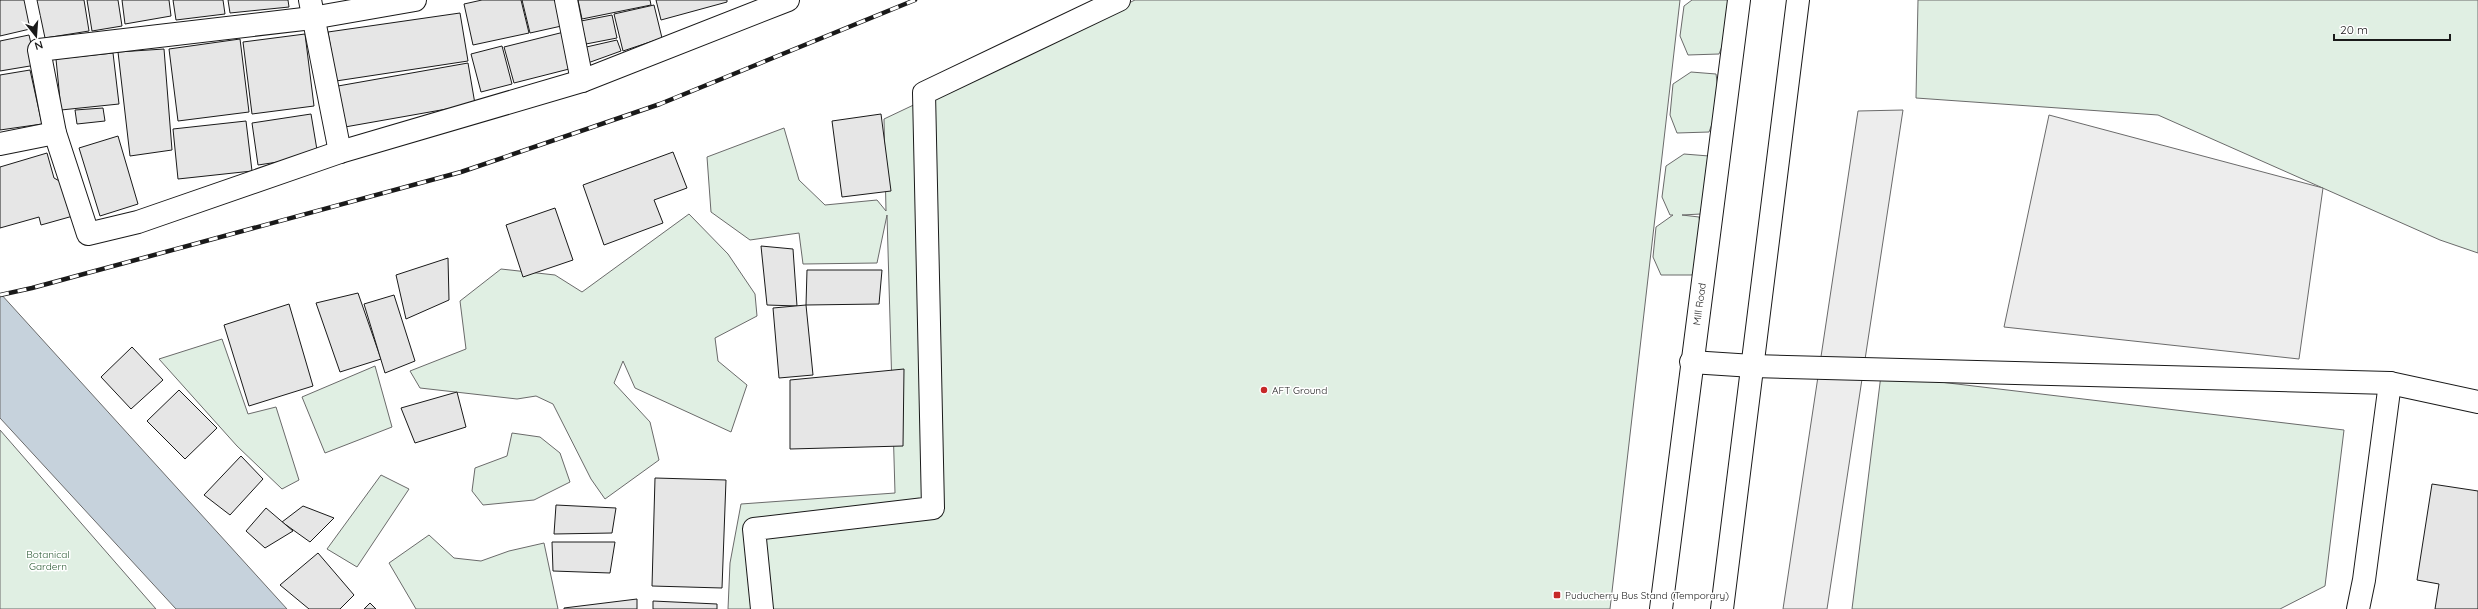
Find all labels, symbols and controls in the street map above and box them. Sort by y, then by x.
north arrow [16,16,56,56]
scale bar [2334,16,2450,42]
text: 20 m [2340,22,2368,37]
text: N [33,38,45,53]
street label: Mill Road [1690,282,1709,326]
place label: AFT Ground [1272,384,1327,397]
marker: AFT Ground [1259,385,1269,395]
park label: Botanical Gardern [26,548,70,573]
place label: Puducherry Bus Stand (Temporary) [1565,589,1729,602]
marker: Puducherry Bus Stand (Temporary) [1552,590,1562,600]

